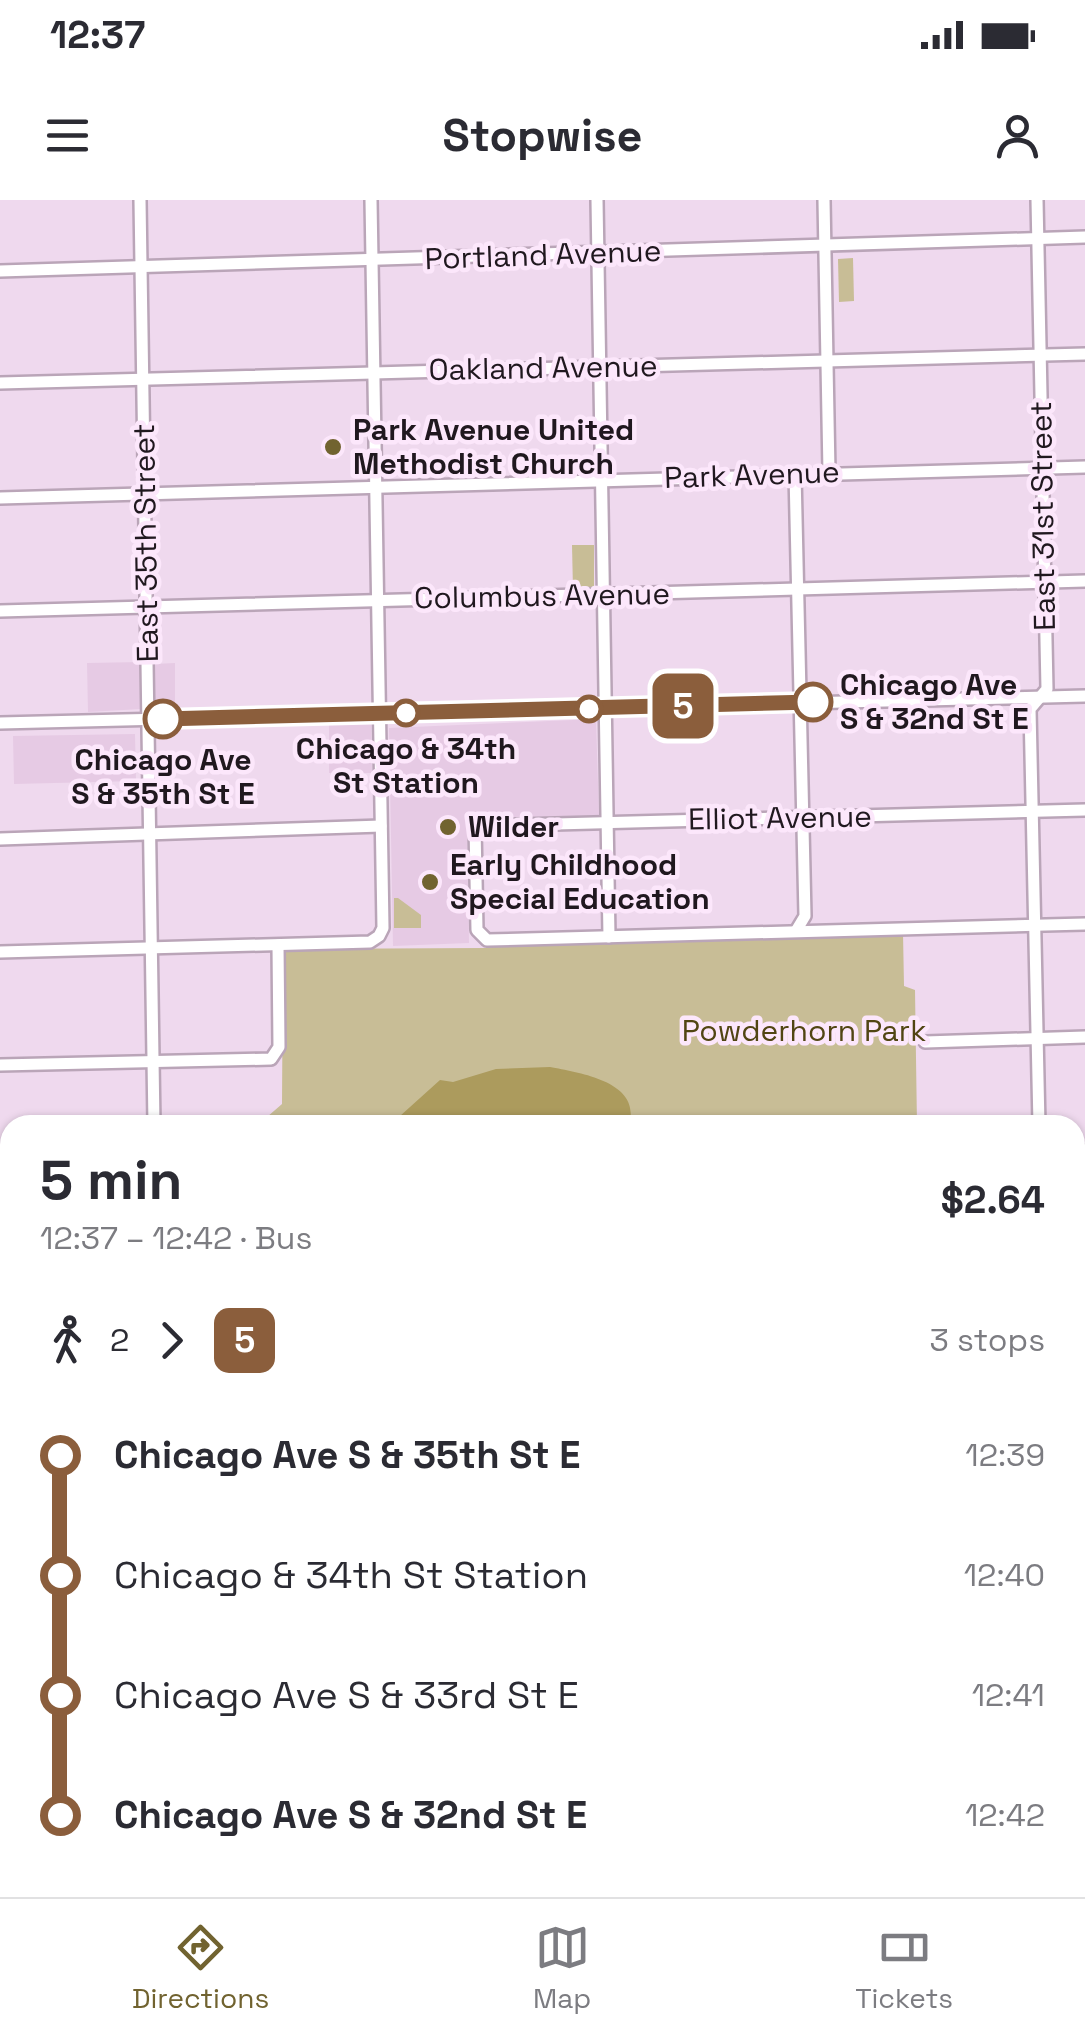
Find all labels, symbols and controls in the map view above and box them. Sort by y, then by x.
text: 12:37 [50,11,145,59]
text: Stopwise [443,107,642,164]
icon: menu [40,108,95,163]
icon: person [990,108,1045,163]
street label: Portland Avenue [424,231,662,278]
street label: Oakland Avenue [428,346,658,389]
street label: East 31st Street [1021,401,1064,631]
place label: Park Avenue United Methodist Church [353,410,634,483]
street label: East 35th Street [124,423,167,663]
marker: Park Avenue United Methodist Church [322,436,344,458]
street label: Park Avenue [664,452,840,497]
street label: Columbus Avenue [414,574,670,617]
place label: Chicago Ave S & 32nd St E [840,665,1029,738]
line badge: 5 [650,674,716,738]
marker: Chicago Ave S & 32nd St E [794,683,832,721]
text: 5 [672,684,694,728]
unlabelled marker [576,696,602,722]
marker: Chicago Ave S & 35th St E [144,700,182,738]
marker: Chicago & 34th St Station [393,700,419,726]
place label: Chicago & 34th St Station [296,729,516,802]
place label: Chicago Ave S & 35th St E [71,740,255,813]
street label: Elliot Avenue [688,796,872,839]
place label: Wilder [468,807,559,846]
marker: Wilder [437,816,459,838]
place label: Early Childhood Special Education [450,845,710,918]
marker: Early Childhood Special Education [419,871,441,893]
park label: Powderhorn Park [682,1011,926,1050]
text: 5 min [40,1145,182,1215]
text: $2.64 [941,1176,1045,1224]
text: 12:37 – 12:42 · Bus [40,1218,312,1258]
icon: walk [40,1313,95,1368]
icon: forward [144,1313,199,1368]
text: 5 [234,1318,255,1362]
text: 2 [110,1320,129,1360]
text: 3 stops [930,1320,1045,1360]
text: Chicago Ave S & 35th St E [114,1431,580,1479]
text: 12:39 [965,1435,1045,1475]
text: Chicago & 34th St Station [114,1551,588,1599]
text: 12:40 [964,1555,1045,1595]
text: Chicago Ave S & 33rd St E [114,1671,579,1719]
text: 12:41 [972,1675,1045,1715]
text: Chicago Ave S & 32nd St E [114,1791,587,1839]
text: 12:42 [965,1795,1045,1835]
tab: Directions [132,1920,269,2016]
tab: Map [533,1920,591,2016]
tab: Tickets [855,1920,953,2016]

